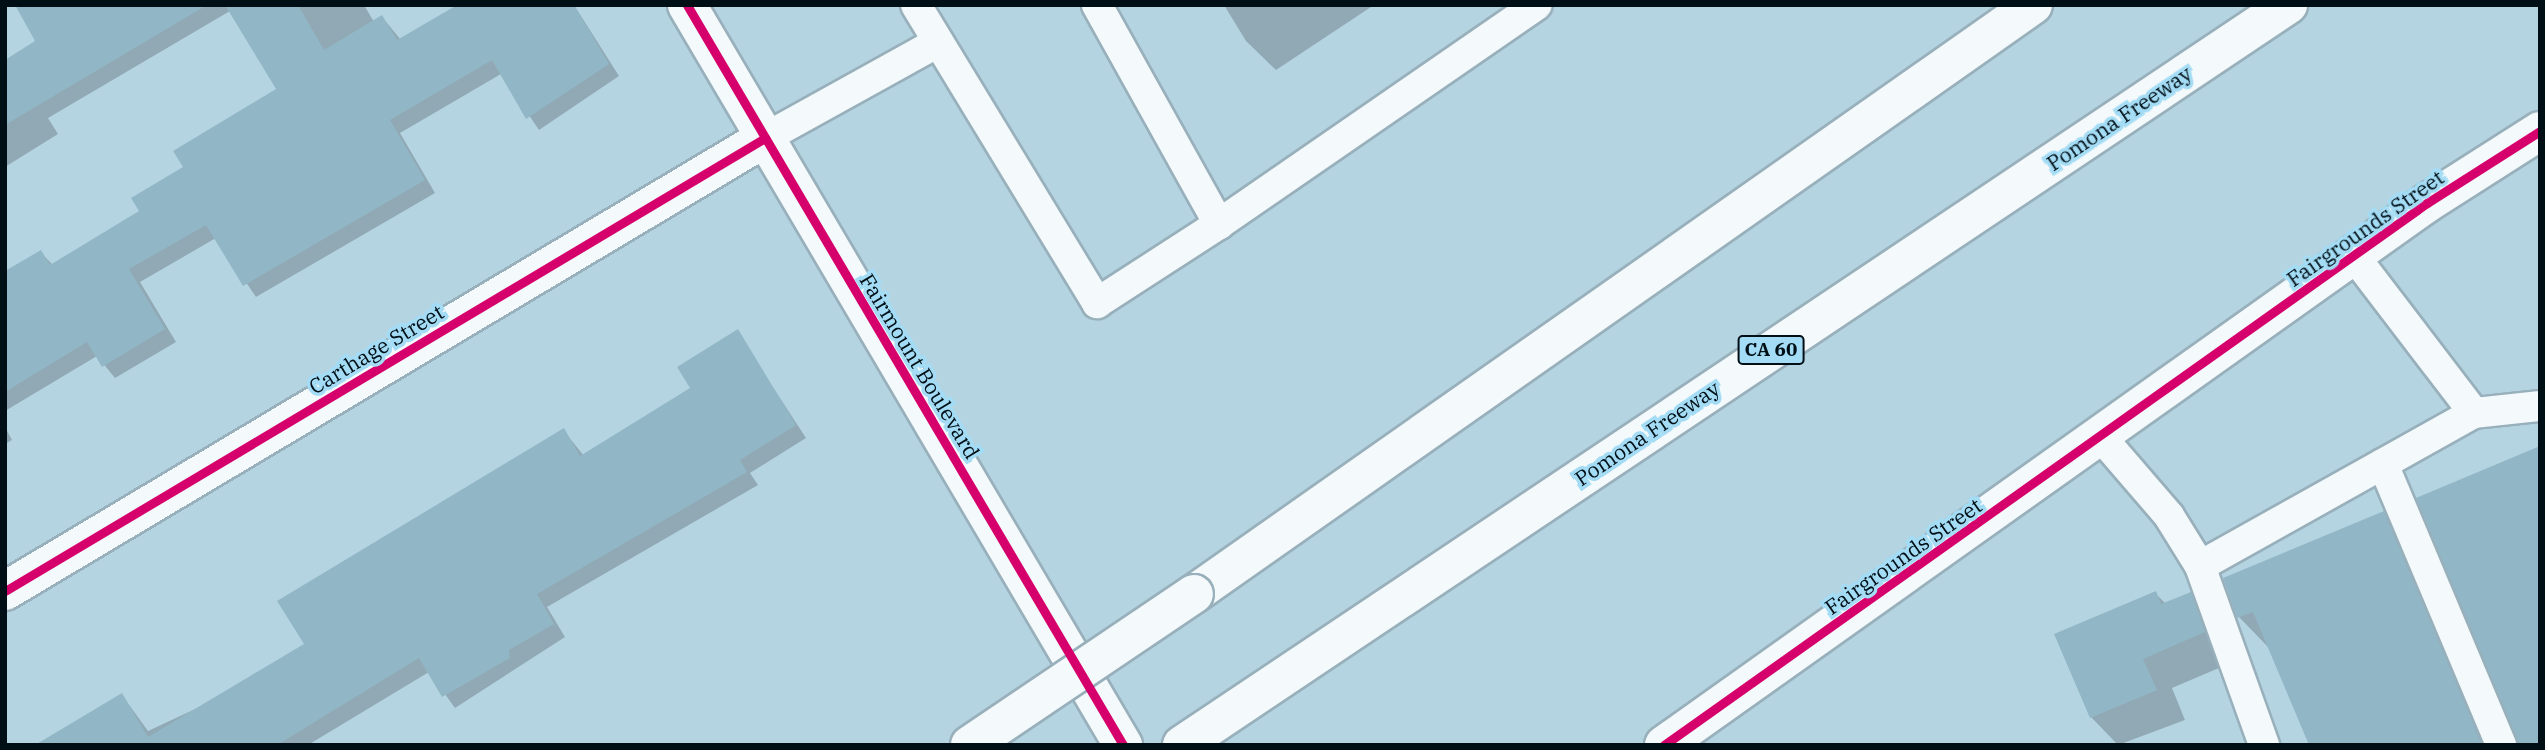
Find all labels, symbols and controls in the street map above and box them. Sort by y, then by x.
street label: Pomona Freeway [2042,60,2196,176]
street label: Fairgrounds Street [2282,164,2448,292]
street label: Fairmount Boulevard [855,269,985,463]
street label: Carthage Street [304,299,448,399]
road number: CA 60 [1736,334,1806,366]
street label: Pomona Freeway [1570,375,1724,491]
street label: Fairgrounds Street [1820,492,1986,620]

